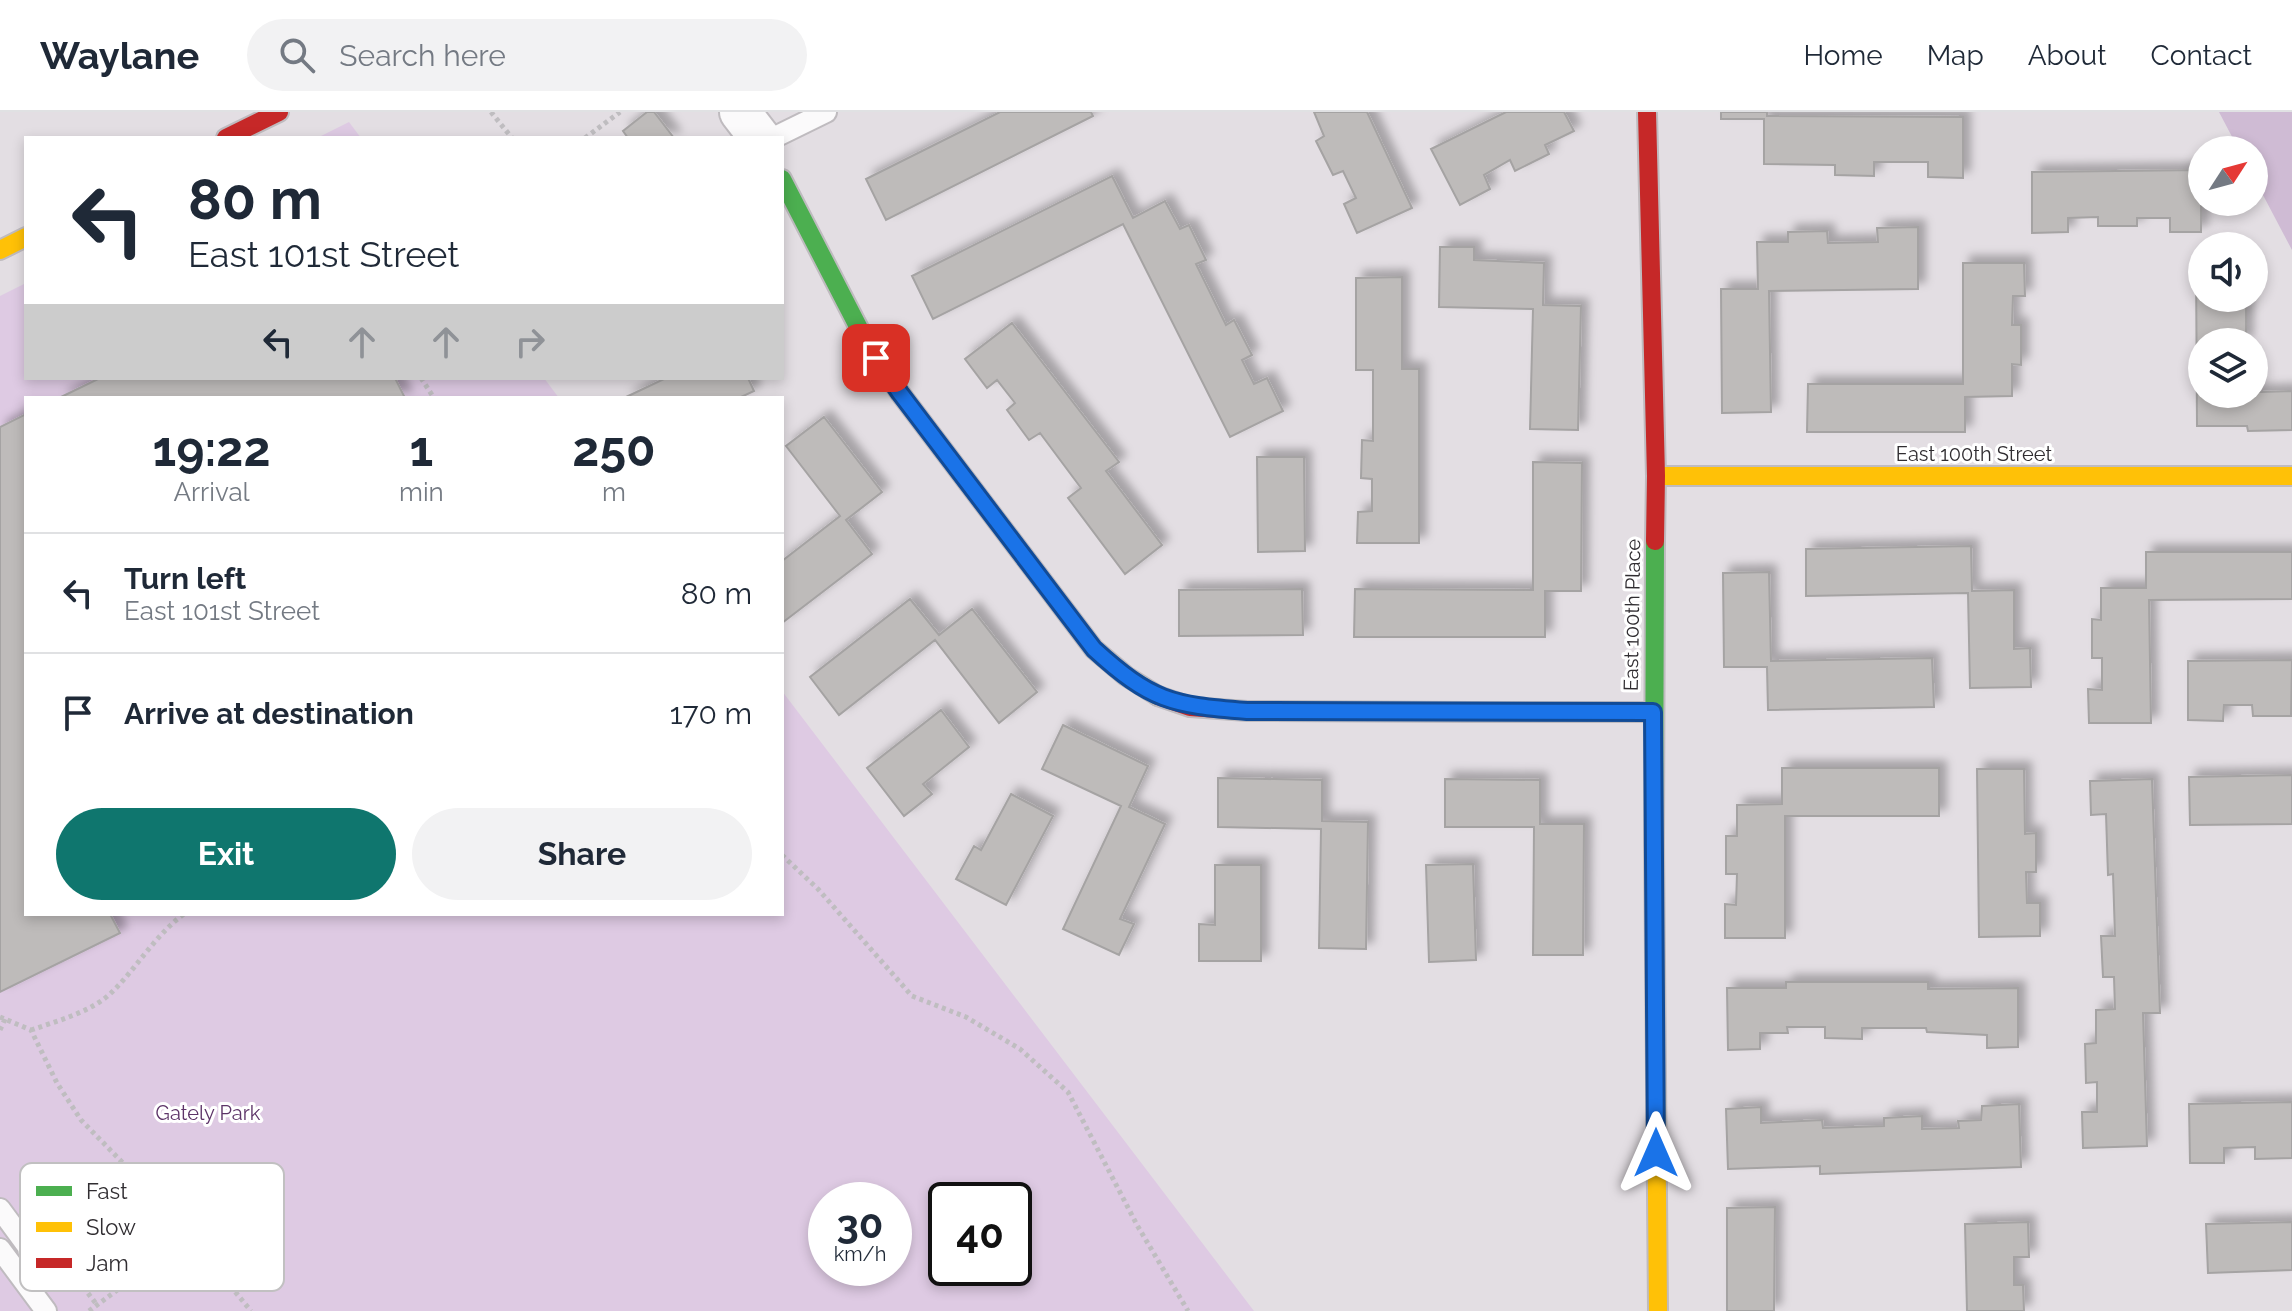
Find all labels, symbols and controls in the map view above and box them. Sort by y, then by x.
search box [247,19,807,91]
text: Waylane [40,33,199,78]
icon: search [275,33,319,77]
text: Search here [339,38,506,73]
text: Home [1803,39,1883,72]
text: Map [1927,39,1984,72]
text: About [2028,39,2107,72]
text: Contact [2151,39,2252,72]
north arrow [2188,136,2268,216]
map controls [2188,136,2268,408]
text: 80 m [188,166,322,232]
icon: left [56,168,160,272]
button: sound [2188,232,2268,312]
text: East 101st Street [188,233,459,275]
icon: left [256,320,300,364]
icon: ahead [340,320,384,364]
icon: ahead [424,320,468,364]
icon: right [508,320,552,364]
pin [842,324,910,392]
button: layers [2188,328,2268,408]
icon: arrive [854,336,898,380]
text: 19:22 [153,421,271,477]
text: 1 [410,421,433,477]
text: 250 [572,421,655,477]
street label: East 100th Street [1896,442,2053,466]
text: Arrival [173,477,250,507]
text: min [399,477,444,507]
text: m [602,477,626,507]
street label: East 100th Place [1619,538,1645,691]
text: Turn left [124,561,246,596]
icon: left [56,571,100,615]
text: 80 m [681,576,752,611]
text: East 101st Street [124,596,320,626]
icon: arrive [56,691,100,735]
text: Arrive at destination [124,696,414,731]
text: 170 m [670,696,752,731]
button: Exit [56,808,396,900]
button: Share [412,808,752,900]
park label: Gately Park [156,1101,261,1125]
position arrow [1614,1111,1698,1195]
legend [20,1163,284,1291]
text: Fast [86,1178,128,1204]
speed limit sign: 40 [928,1182,1032,1286]
text: 30 [837,1200,883,1247]
text: Slow [86,1214,136,1240]
text: km/h [834,1242,886,1266]
text: Jam [86,1250,129,1276]

